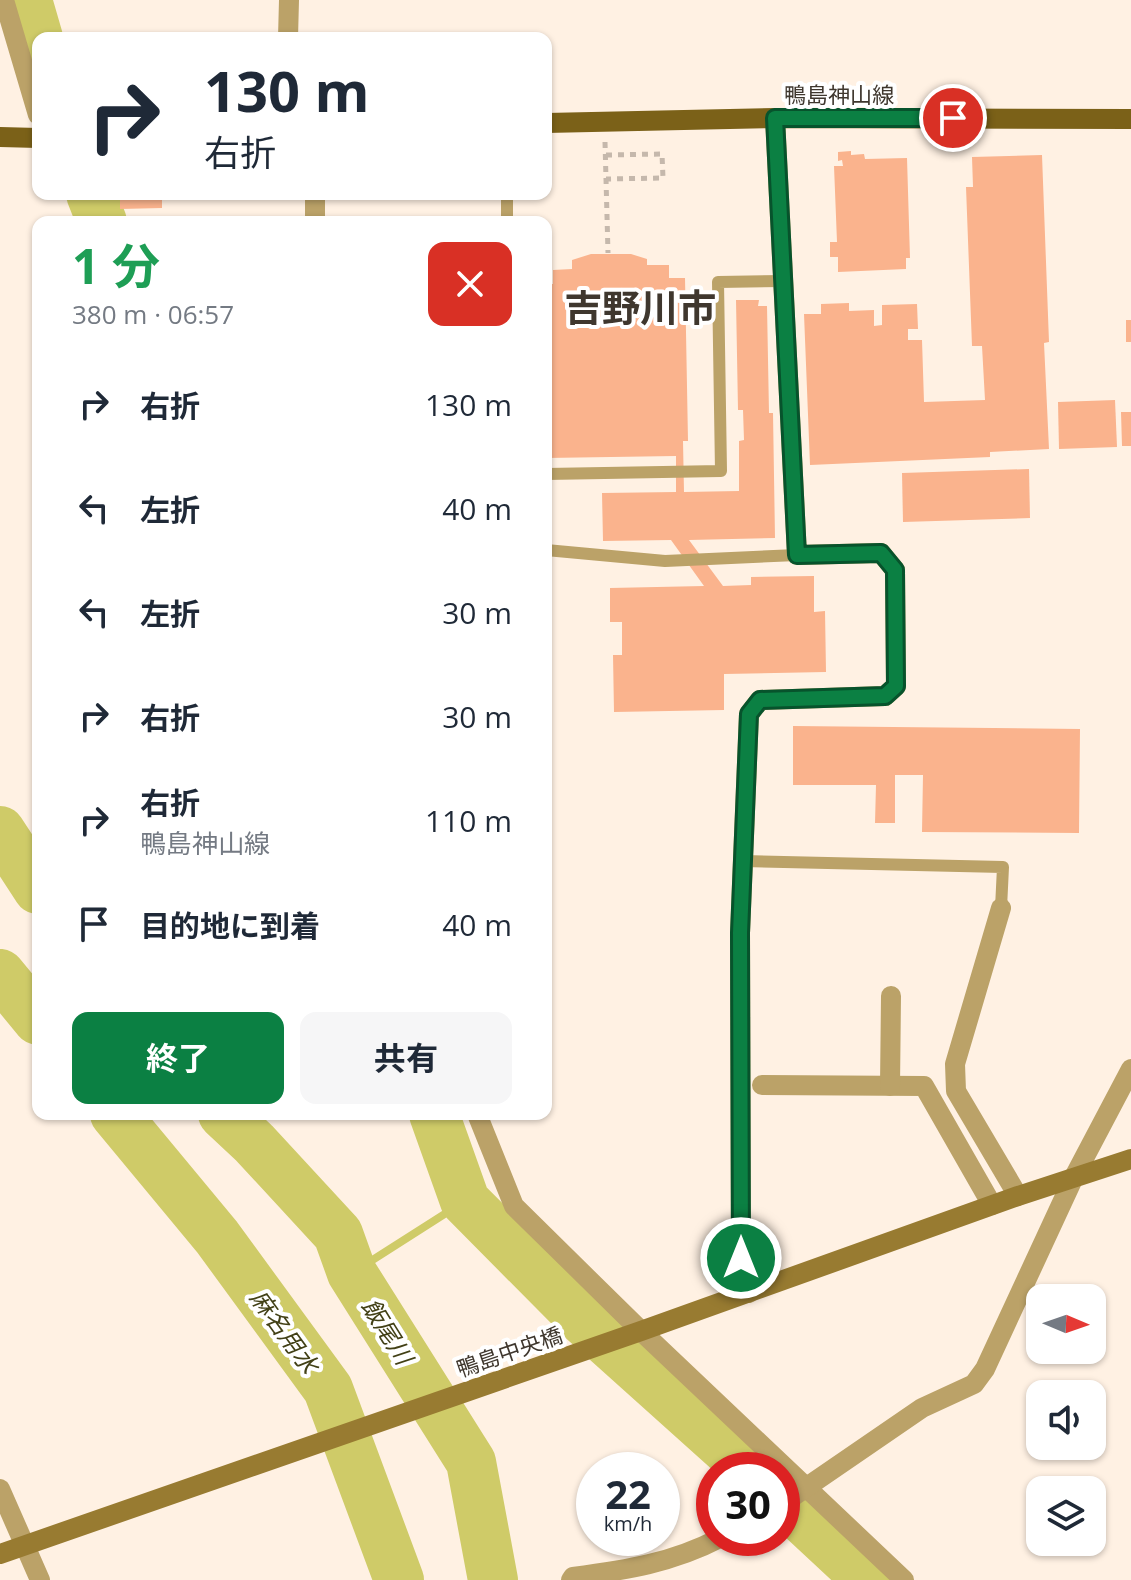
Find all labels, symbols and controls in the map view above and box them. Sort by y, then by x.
text: 130 m [204,52,370,128]
icon: right [72,64,176,168]
street label: 鴨島神山線 [784,79,894,109]
pin [919,84,987,152]
icon: arrive [931,96,975,140]
text: 右折 [204,128,276,177]
text: 1 分 [72,233,160,298]
button: close [428,242,512,326]
district label: 吉野川市 [564,281,716,333]
text: 380 m · 06:57 [72,296,234,332]
icon: right [72,382,116,426]
text: 130 m [425,384,512,425]
text: 右折 [140,385,200,426]
icon: left [72,486,116,530]
text: 40 m [442,488,512,529]
text: 左折 [140,489,200,530]
icon: left [72,590,116,634]
text: 30 m [442,592,512,633]
text: 左折 [140,593,200,634]
icon: right [72,694,116,738]
text: 30 m [442,696,512,737]
text: 右折 [140,697,200,738]
text: 右折 [140,782,200,823]
icon: right [72,798,116,842]
text: 110 m [425,800,512,841]
text: 鴨島神山線 [140,825,270,861]
icon: arrive [72,902,116,946]
text: 40 m [442,904,512,945]
text: 目的地に到着 [140,905,320,946]
button: 終了 [72,1012,284,1104]
button: 共有 [300,1012,512,1104]
position arrow [699,1216,783,1300]
water label: 麻名用水 [243,1282,328,1382]
north arrow [1026,1284,1106,1364]
map controls [1026,1284,1106,1556]
water label: 飯尾川 [355,1292,423,1373]
street label: 鴨島中央橋 [452,1319,566,1383]
button: sound [1026,1380,1106,1460]
speed limit sign: 30 [696,1452,800,1556]
text: 22 [605,1466,651,1521]
button: layers [1026,1476,1106,1556]
text: km/h [604,1510,652,1537]

